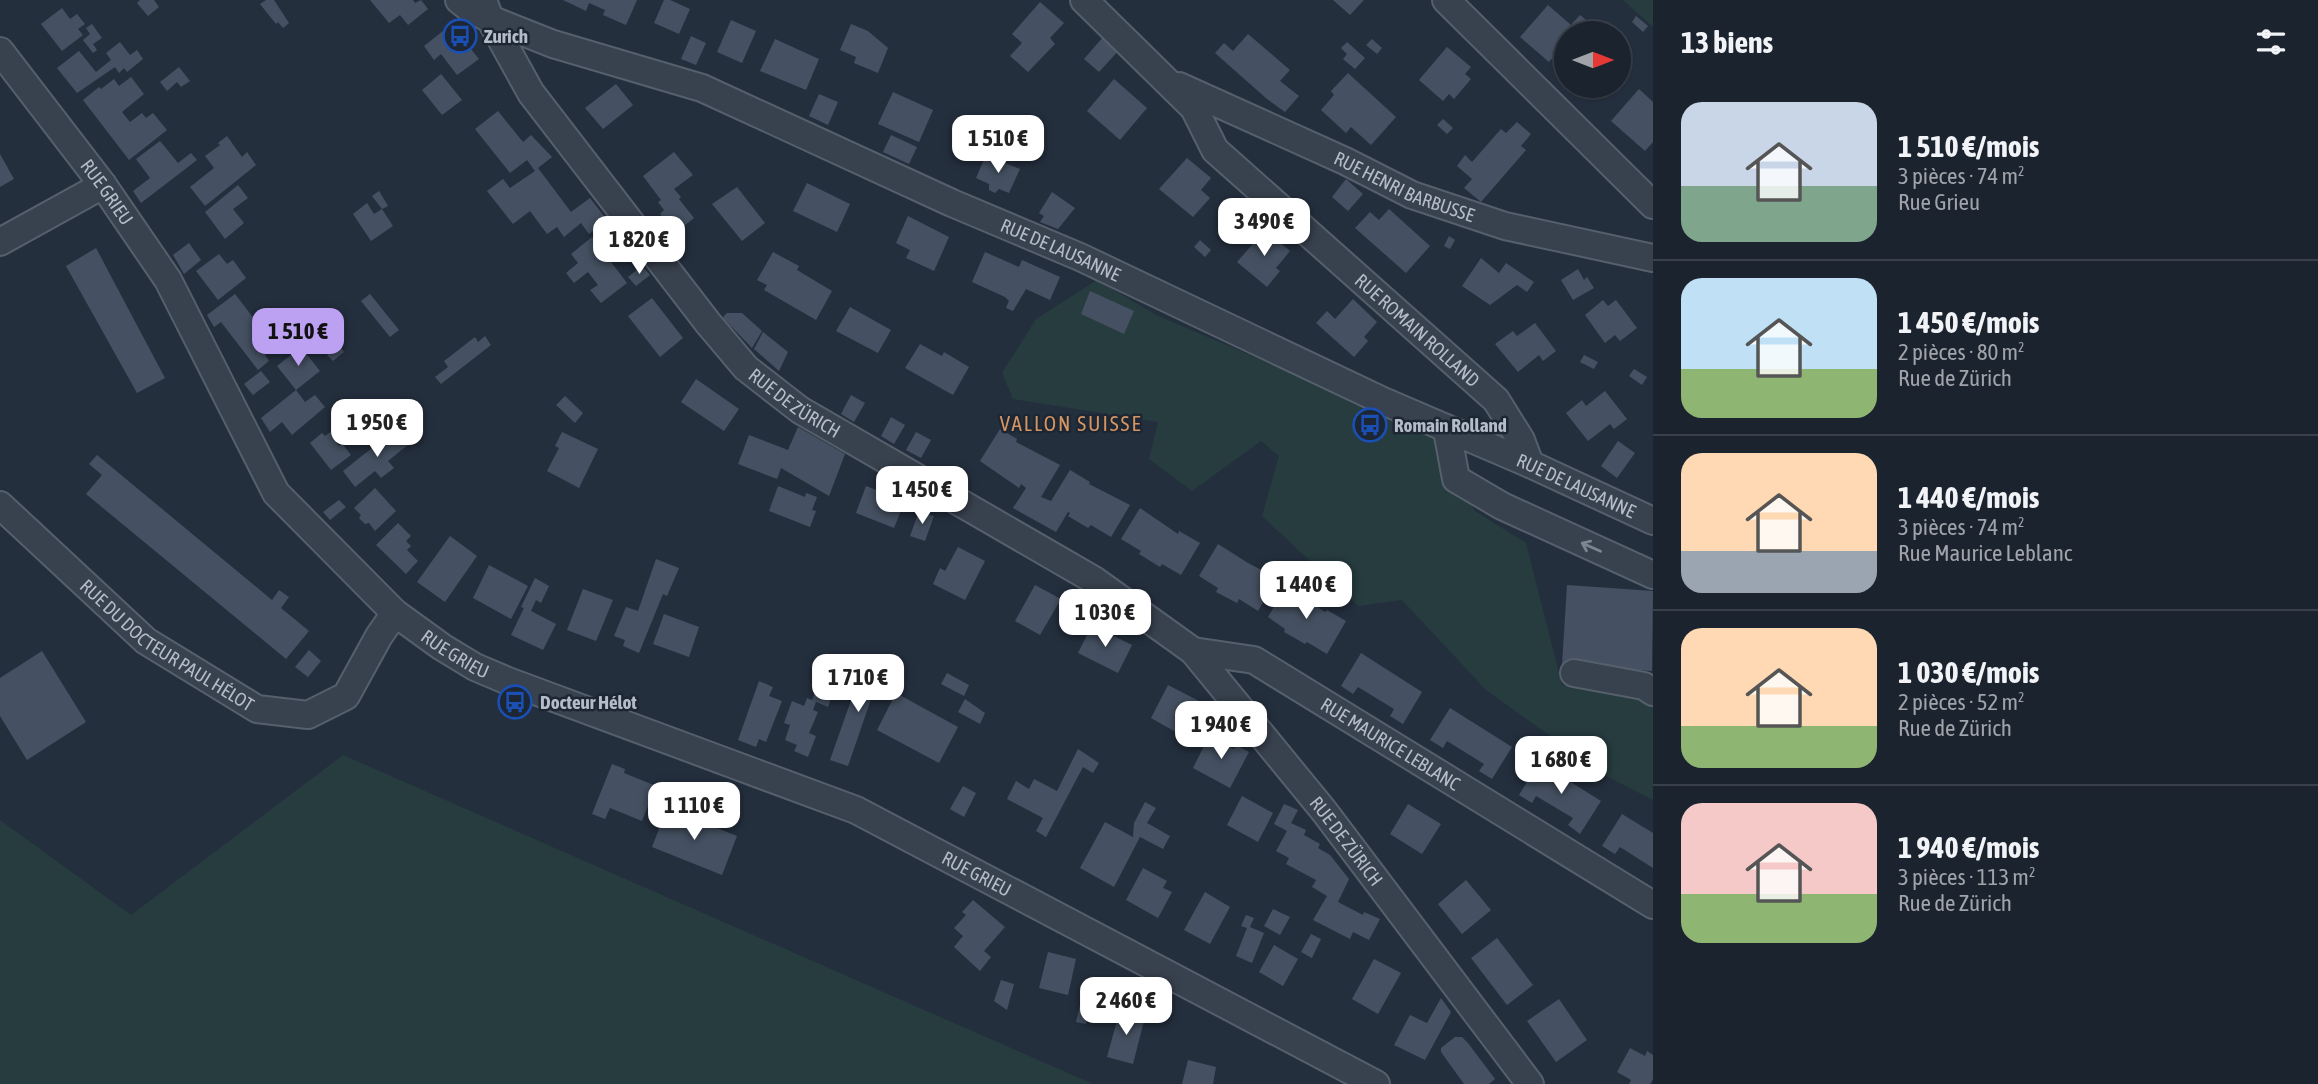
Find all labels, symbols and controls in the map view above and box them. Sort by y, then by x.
bus stop icon: Zurich [441,17,479,55]
north arrow [1554,21,1631,98]
map controls [1554,21,1631,98]
icon: filters [2252,23,2290,61]
place label: Zurich [484,25,528,47]
text: 13 biens [1681,25,1773,59]
pin: 1 510 € [933,116,1063,175]
text: 1 510 € [968,125,1028,151]
text: 1 510 €/mois [1898,129,2039,163]
icon: home [1737,130,1821,214]
street label: RUE HENRI BARBUSSE [1331,147,1477,226]
street label: RUE GRIEU [76,155,138,229]
text: 3 pièces · 74 m² [1898,163,2025,189]
text: Rue Grieu [1898,189,1980,215]
pin: 3 490 € [1199,198,1329,258]
text: 3 490 € [1234,208,1294,234]
street label: RUE DE LAUSANNE [997,214,1124,286]
pin: 1 820 € [574,216,704,276]
text: 1 820 € [609,226,669,252]
street label: RUE ROMAIN ROLLAND [1351,269,1484,391]
text: 1 450 €/mois [1898,305,2039,339]
icon: home [1737,306,1821,390]
pin: 1 510 € [233,308,363,368]
text: 1 510 € [268,318,328,344]
text: 2 pièces · 80 m² [1898,339,2025,365]
street label: RUE DE ZÜRICH [745,363,844,442]
text: Rue de Zürich [1898,365,2012,391]
pin: 1 950 € [312,400,442,459]
bus stop icon: Romain Rolland [1351,406,1389,444]
text: 1 950 € [347,409,407,435]
district label: VALLON SUISSE [1000,411,1142,435]
place label: Romain Rolland [1394,414,1507,436]
street label: RUE DE LAUSANNE [1513,449,1639,522]
pin: 1 450 € [857,466,987,526]
text: 1 450 € [892,476,952,502]
text: 1 440 €/mois [1898,480,2039,514]
icon: home [1737,481,1821,565]
text: 3 pièces · 74 m² [1898,514,2025,540]
one-way arrow [1581,539,1602,553]
text: Rue Maurice Leblanc [1898,540,2072,566]
pin: 1 440 € [1241,562,1371,621]
text: 1 440 € [1276,571,1336,597]
street label: RUE DU DOCTEUR PAUL HÉLOT [76,575,259,716]
pin: 1 030 € [1040,590,1170,649]
text: 1 030 € [1075,599,1135,625]
street label: RUE GRIEU [417,625,492,683]
pin: 1 710 € [793,654,923,714]
text: 1 030 €/mois [1898,655,2039,689]
icon: home [1737,656,1821,740]
text: 1 710 € [828,664,888,690]
bus stop icon: Docteur Hélot [496,683,534,721]
text: 2 pièces · 52 m² [1898,689,2025,715]
place label: Docteur Hélot [540,691,637,713]
street label: RUE MAURICE LEBLANC [1317,693,1465,795]
pin: 1 940 € [1156,702,1286,761]
text: 1 940 € [1191,711,1251,737]
text: Rue de Zürich [1898,715,2012,741]
pin: 1 680 € [1496,736,1626,796]
text: 1 680 € [1531,746,1591,772]
pin: 1 110 € [629,782,759,842]
text: 1 110 € [664,792,724,818]
street label: RUE DE ZÜRICH [1305,792,1387,890]
text: 1 940 €/mois [1898,830,2039,864]
icon: home [1737,831,1821,915]
street label: RUE GRIEU [938,846,1015,901]
text: 3 pièces · 113 m² [1898,864,2035,890]
text: Rue de Zürich [1898,890,2012,916]
pin: 2 460 € [1061,978,1191,1037]
text: 2 460 € [1096,987,1156,1013]

